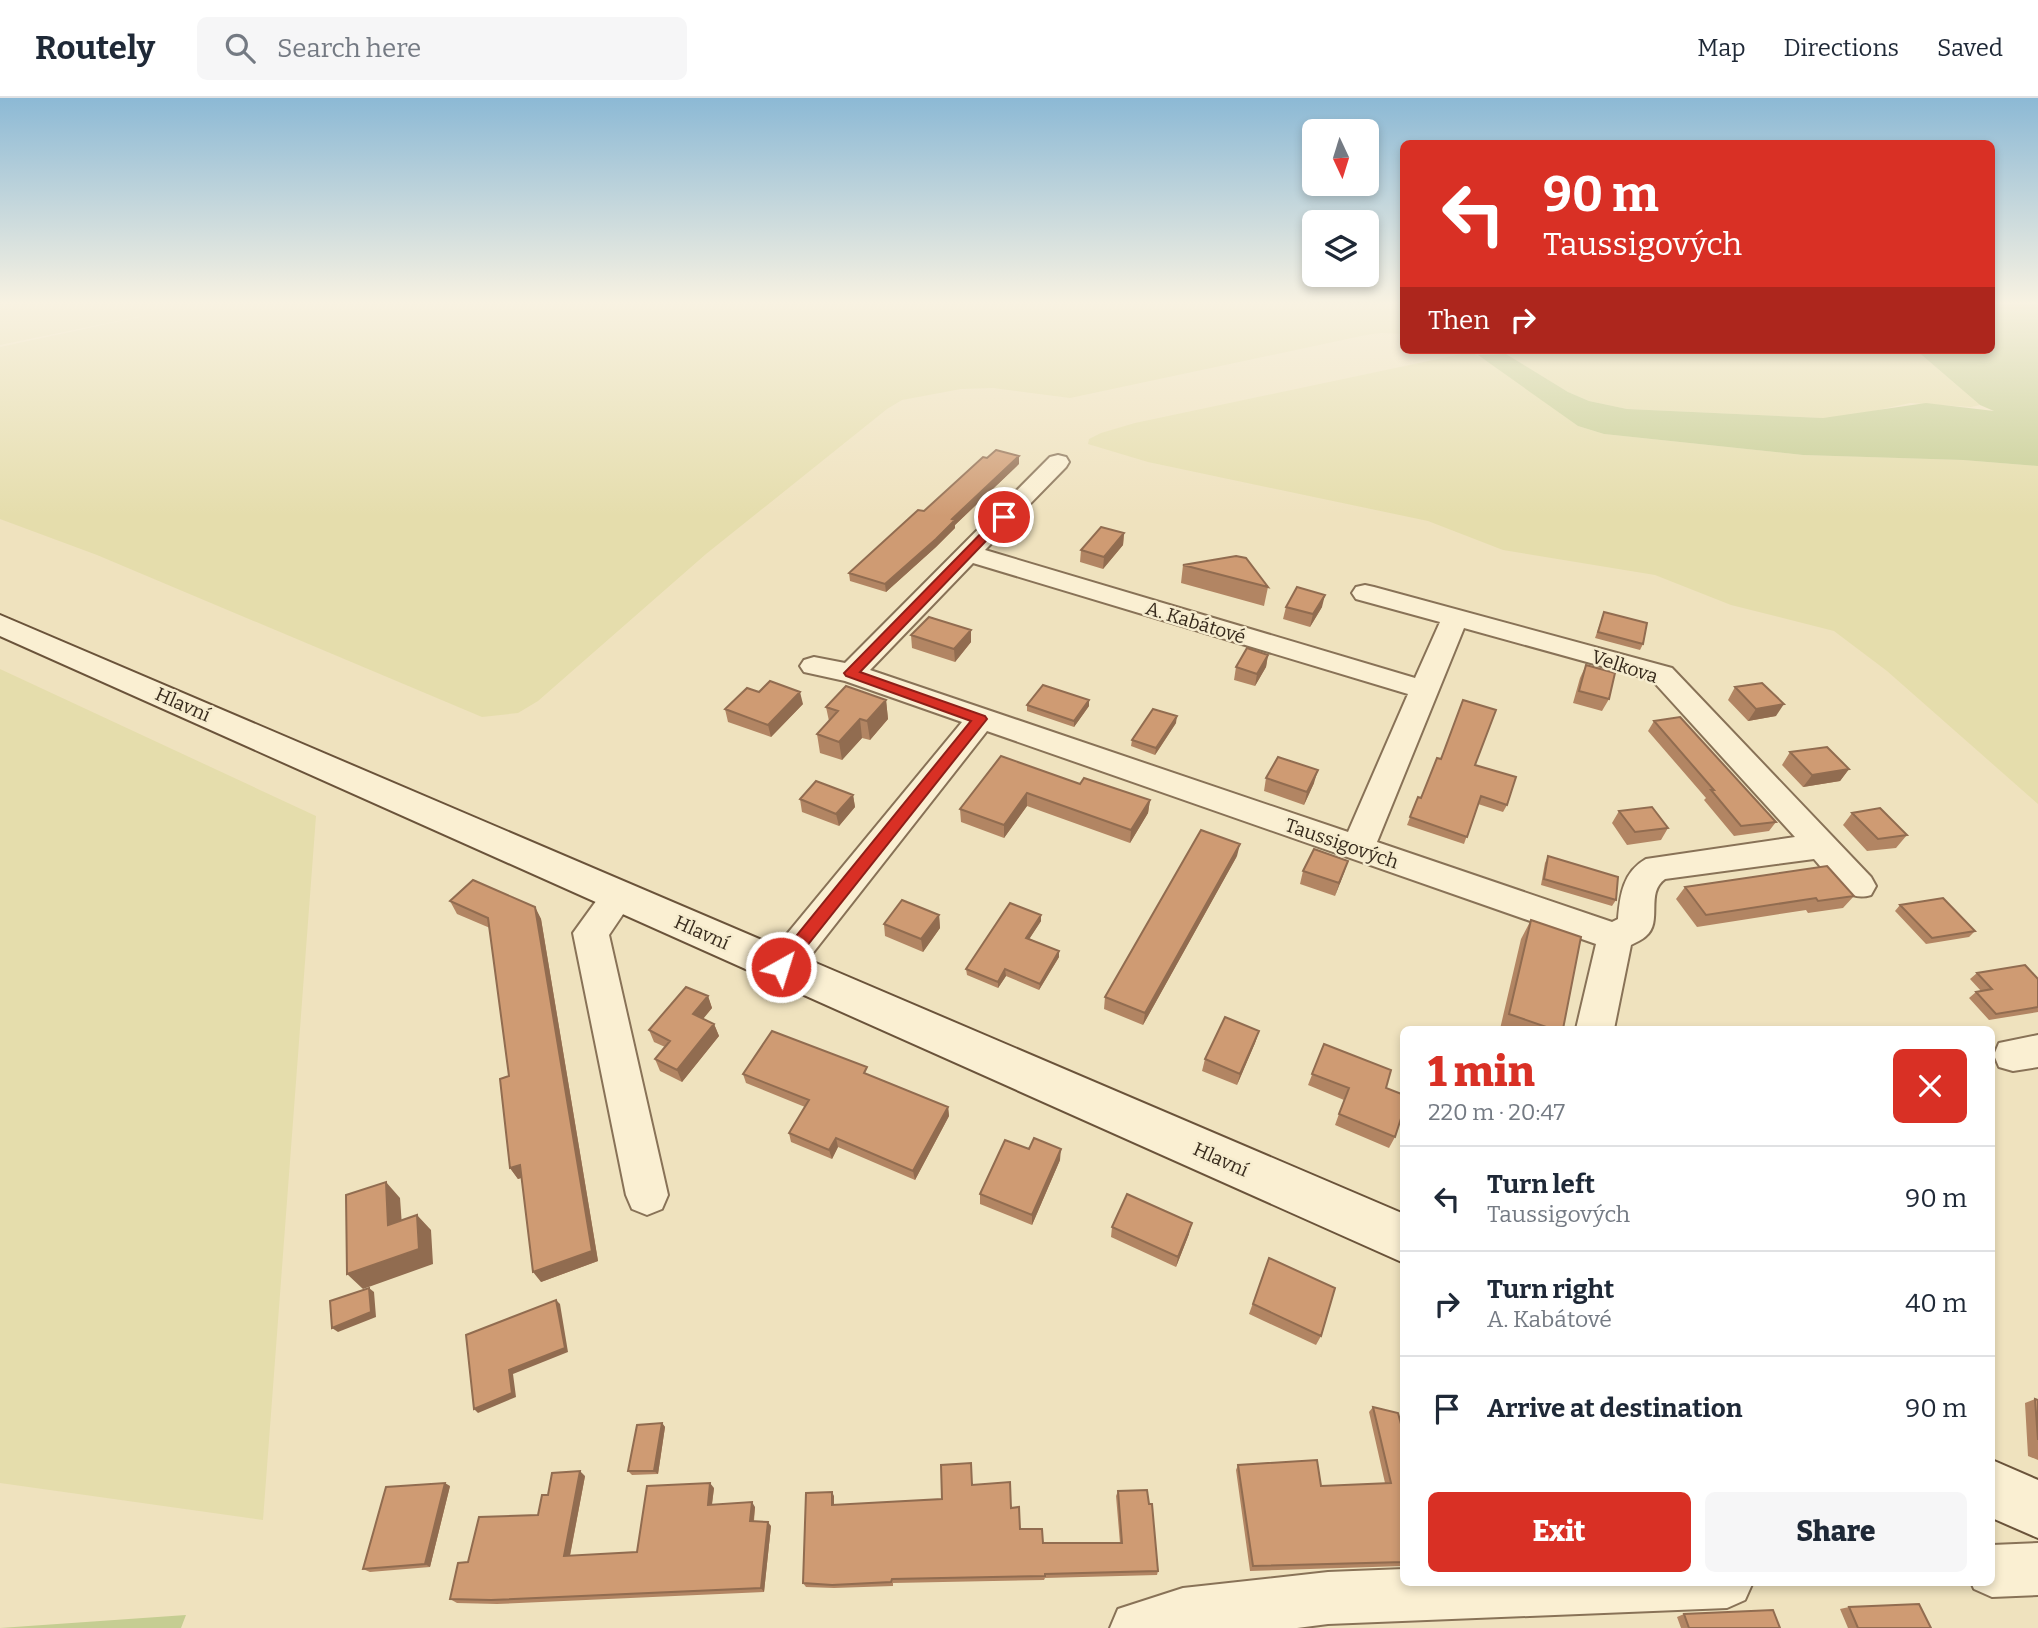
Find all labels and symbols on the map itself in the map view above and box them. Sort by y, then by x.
north arrow [1302,119,1379,196]
pin [974,487,1034,547]
street label: A. Kabátové [1143,596,1249,649]
street label: Velkova [1589,645,1661,688]
street label: Hlavní [152,682,214,727]
street label: Taussigových [1282,813,1402,874]
street label: Hlavní [671,910,733,955]
position arrow [744,930,818,1004]
street label: Hlavní [1190,1137,1252,1182]

